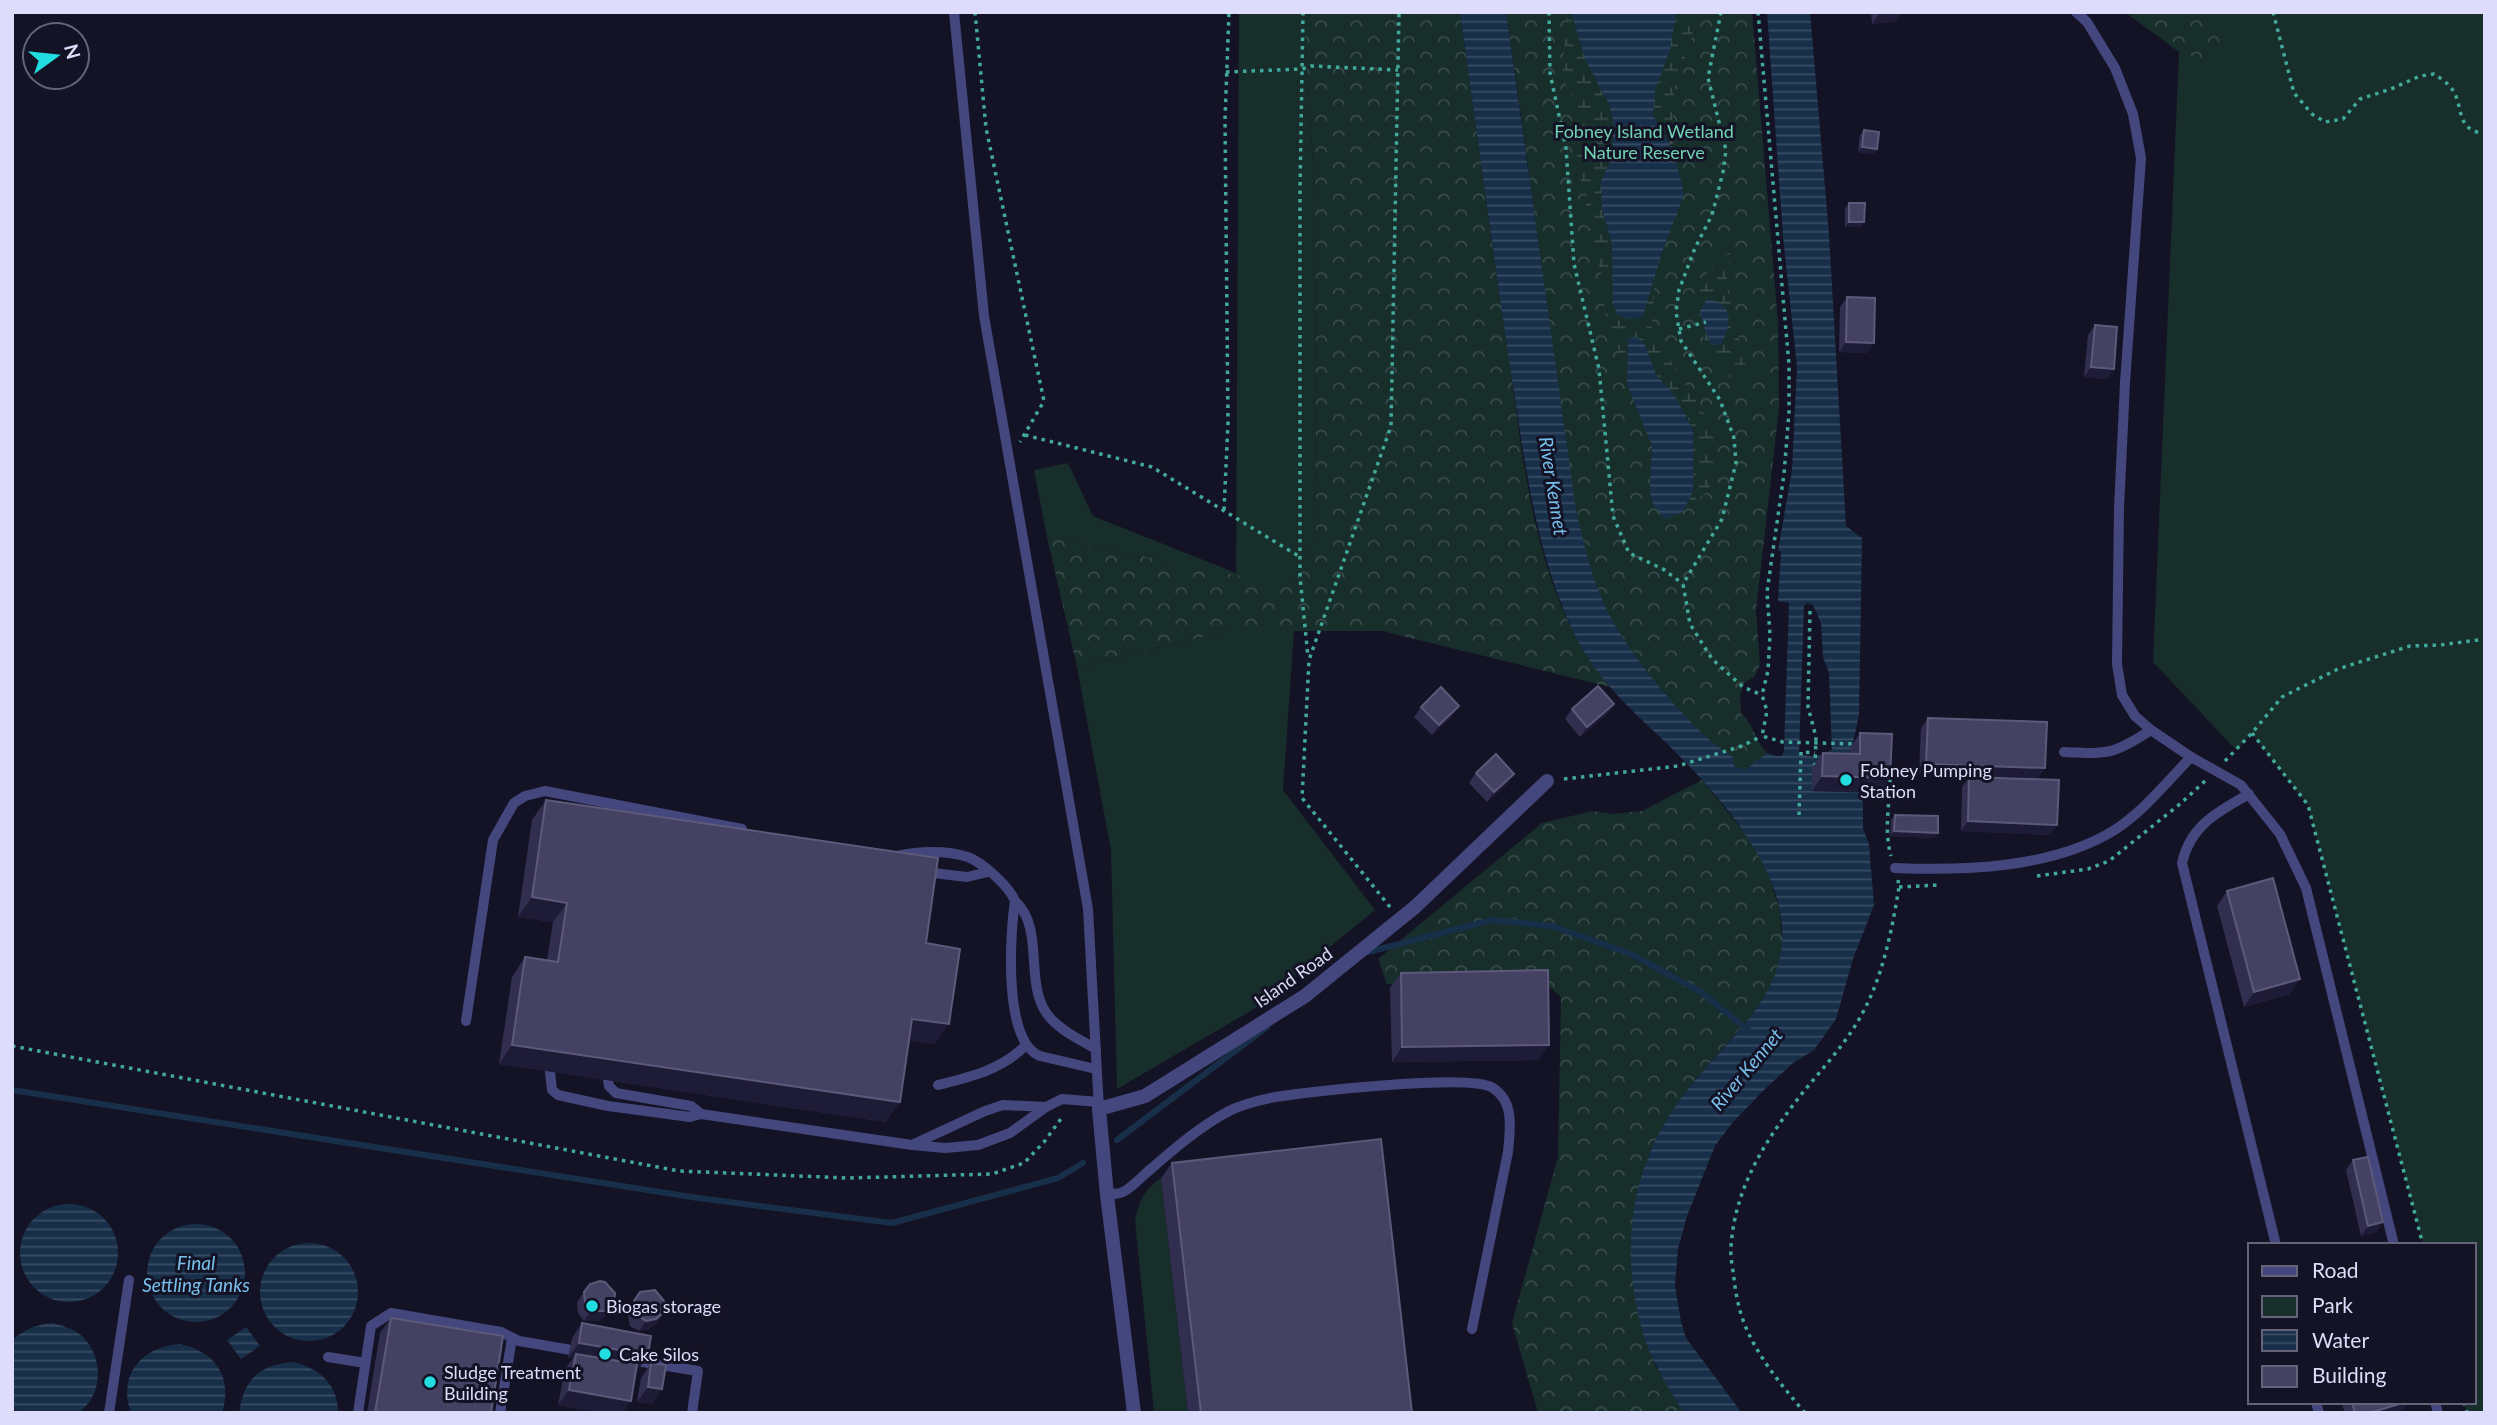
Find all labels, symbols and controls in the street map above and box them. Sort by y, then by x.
north arrow [21,21,91,91]
text: N [60,41,86,62]
park label: Fobney Island Wetland Nature Reserve [1554,120,1734,163]
water label: River Kennet [1535,435,1573,537]
place label: Fobney Pumping Station [1860,759,1992,802]
marker: Fobney Pumping Station [1838,772,1854,788]
street label: Island Road [1250,942,1336,1012]
water label: River Kennet [1705,1023,1787,1115]
legend [2248,1243,2476,1404]
water label: Final Settling Tanks [142,1251,250,1296]
text: Road [2312,1257,2359,1282]
text: Park [2312,1292,2353,1317]
place label: Biogas storage [606,1295,721,1317]
marker: Biogas storage [584,1298,600,1314]
text: Water [2312,1327,2369,1352]
place label: Cake Silos [619,1343,699,1365]
marker: Cake Silos [597,1346,613,1362]
place label: Sludge Treatment Building [444,1361,582,1404]
text: Building [2312,1362,2387,1387]
marker: Sludge Treatment Building [422,1374,438,1390]

